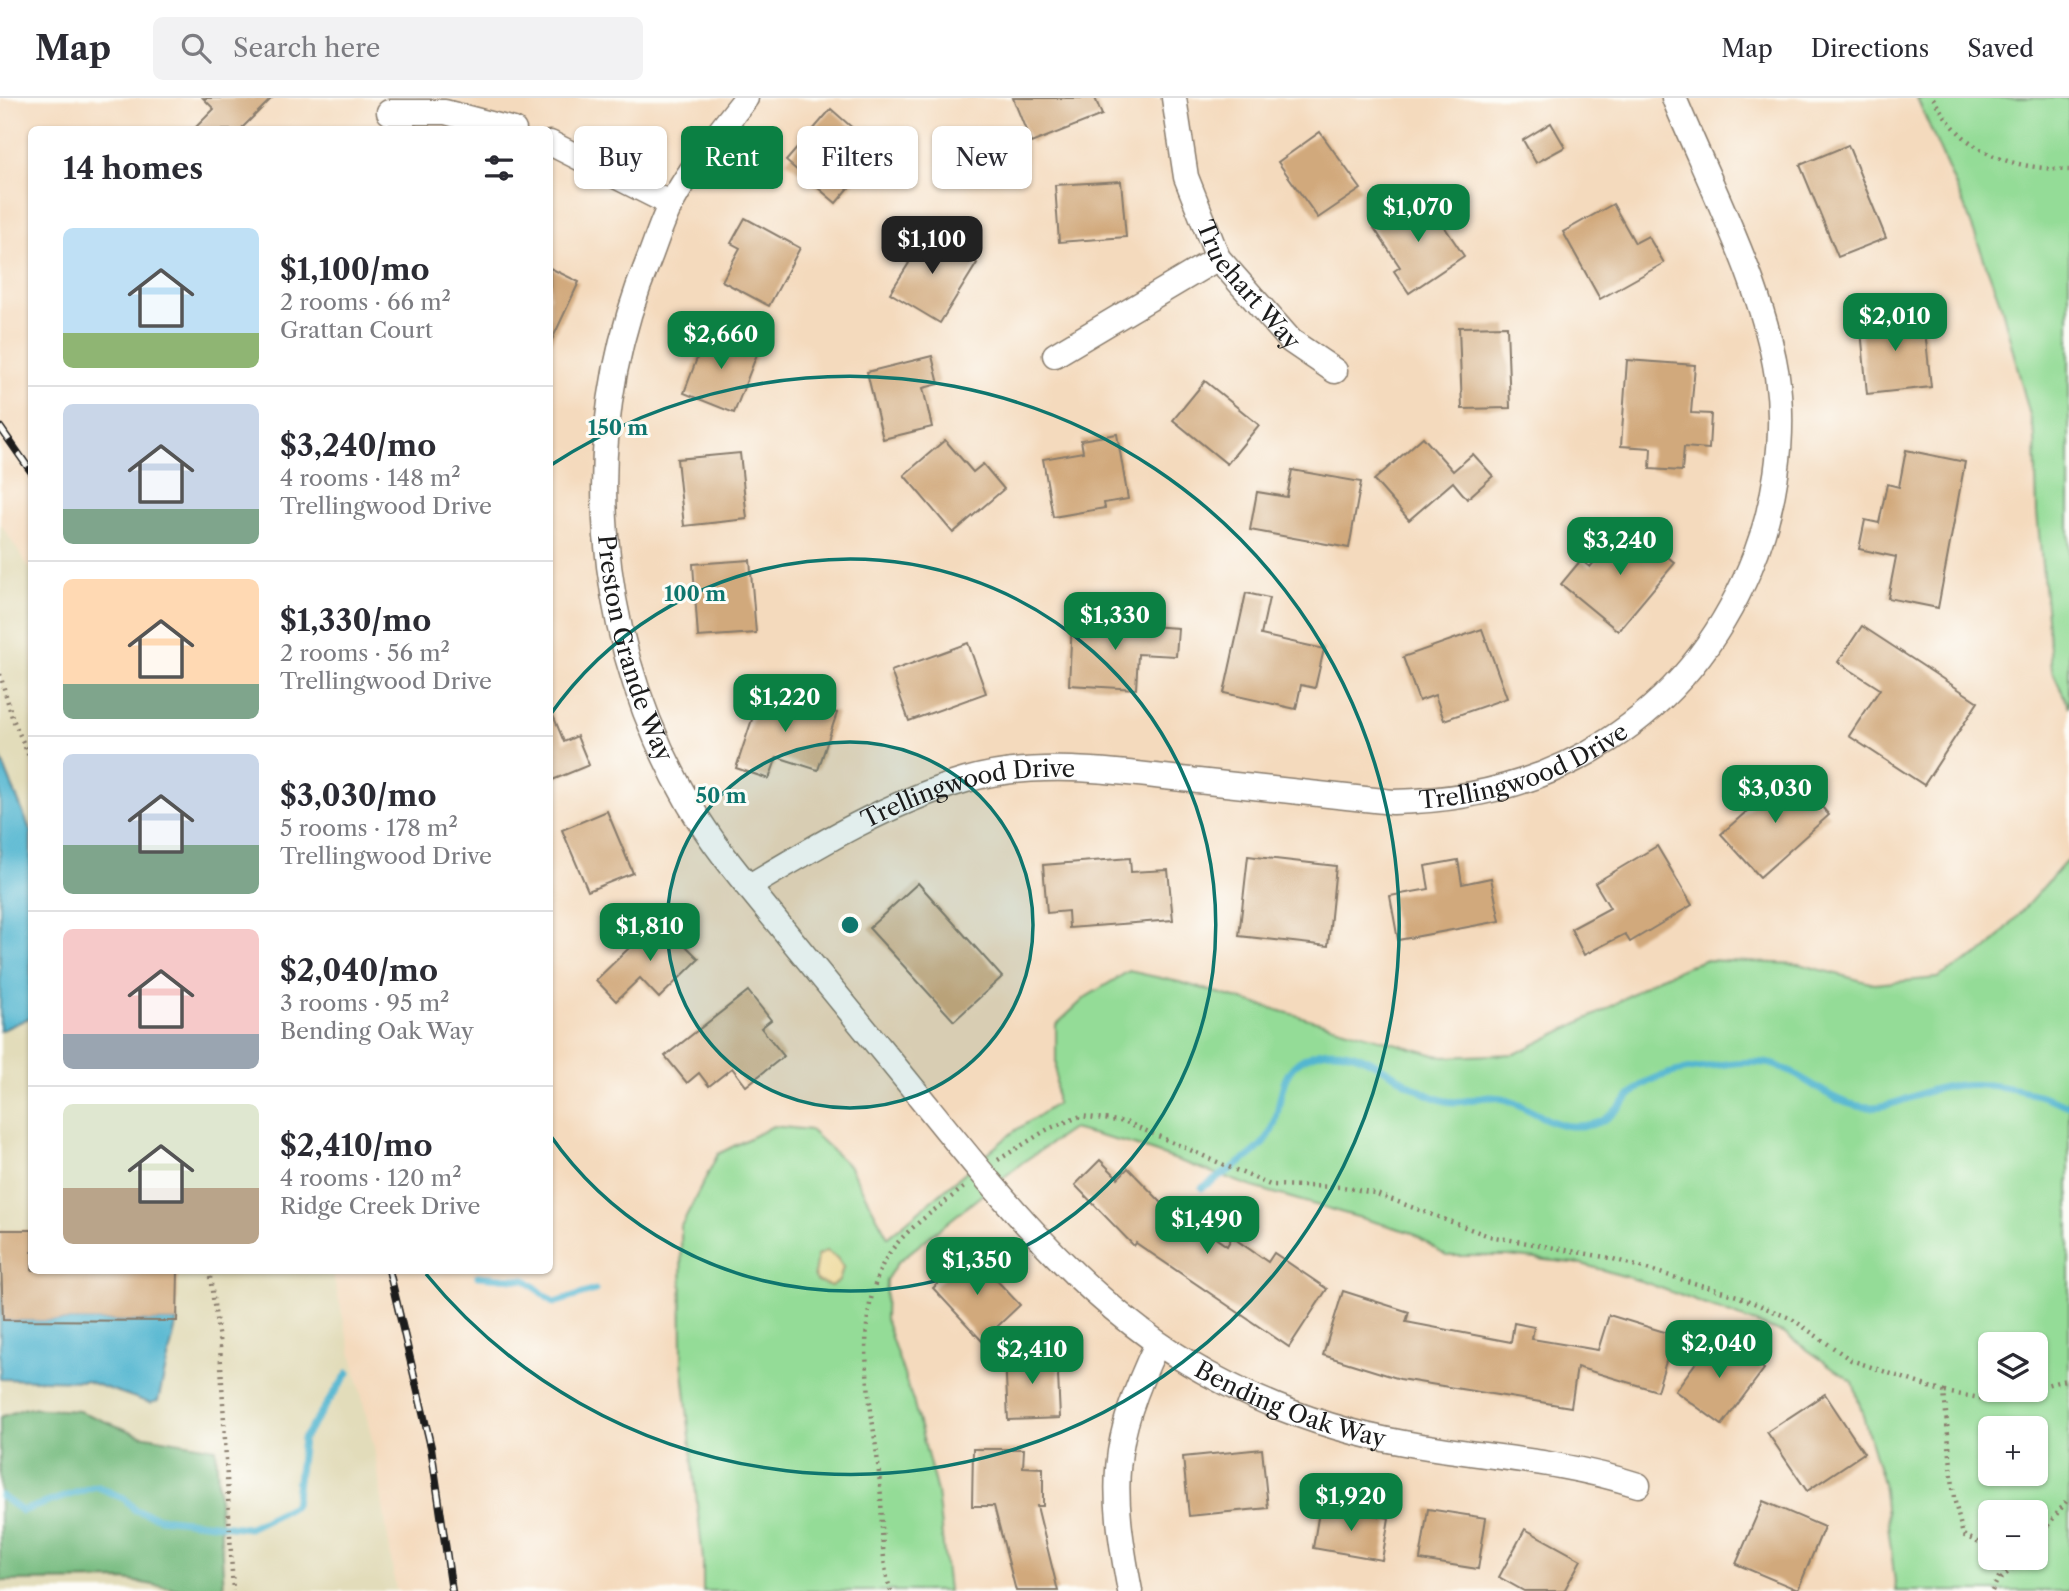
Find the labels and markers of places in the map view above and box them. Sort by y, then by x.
pin: $1,070 [1361,184,1475,244]
pin: $1,100 [875,216,989,276]
pin: $2,010 [1838,294,1952,353]
pin: $2,660 [664,312,778,371]
pin: $3,240 [1563,518,1677,577]
pin: $1,330 [1058,592,1172,652]
pin: $1,220 [728,674,842,734]
pin: $3,030 [1718,766,1832,825]
pin: $1,810 [593,904,707,963]
centre of rings [838,913,862,937]
pin: $1,490 [1150,1196,1264,1256]
pin: $1,350 [920,1238,1034,1297]
pin: $2,040 [1662,1320,1776,1380]
pin: $2,410 [975,1326,1089,1386]
pin: $1,920 [1294,1474,1408,1533]

